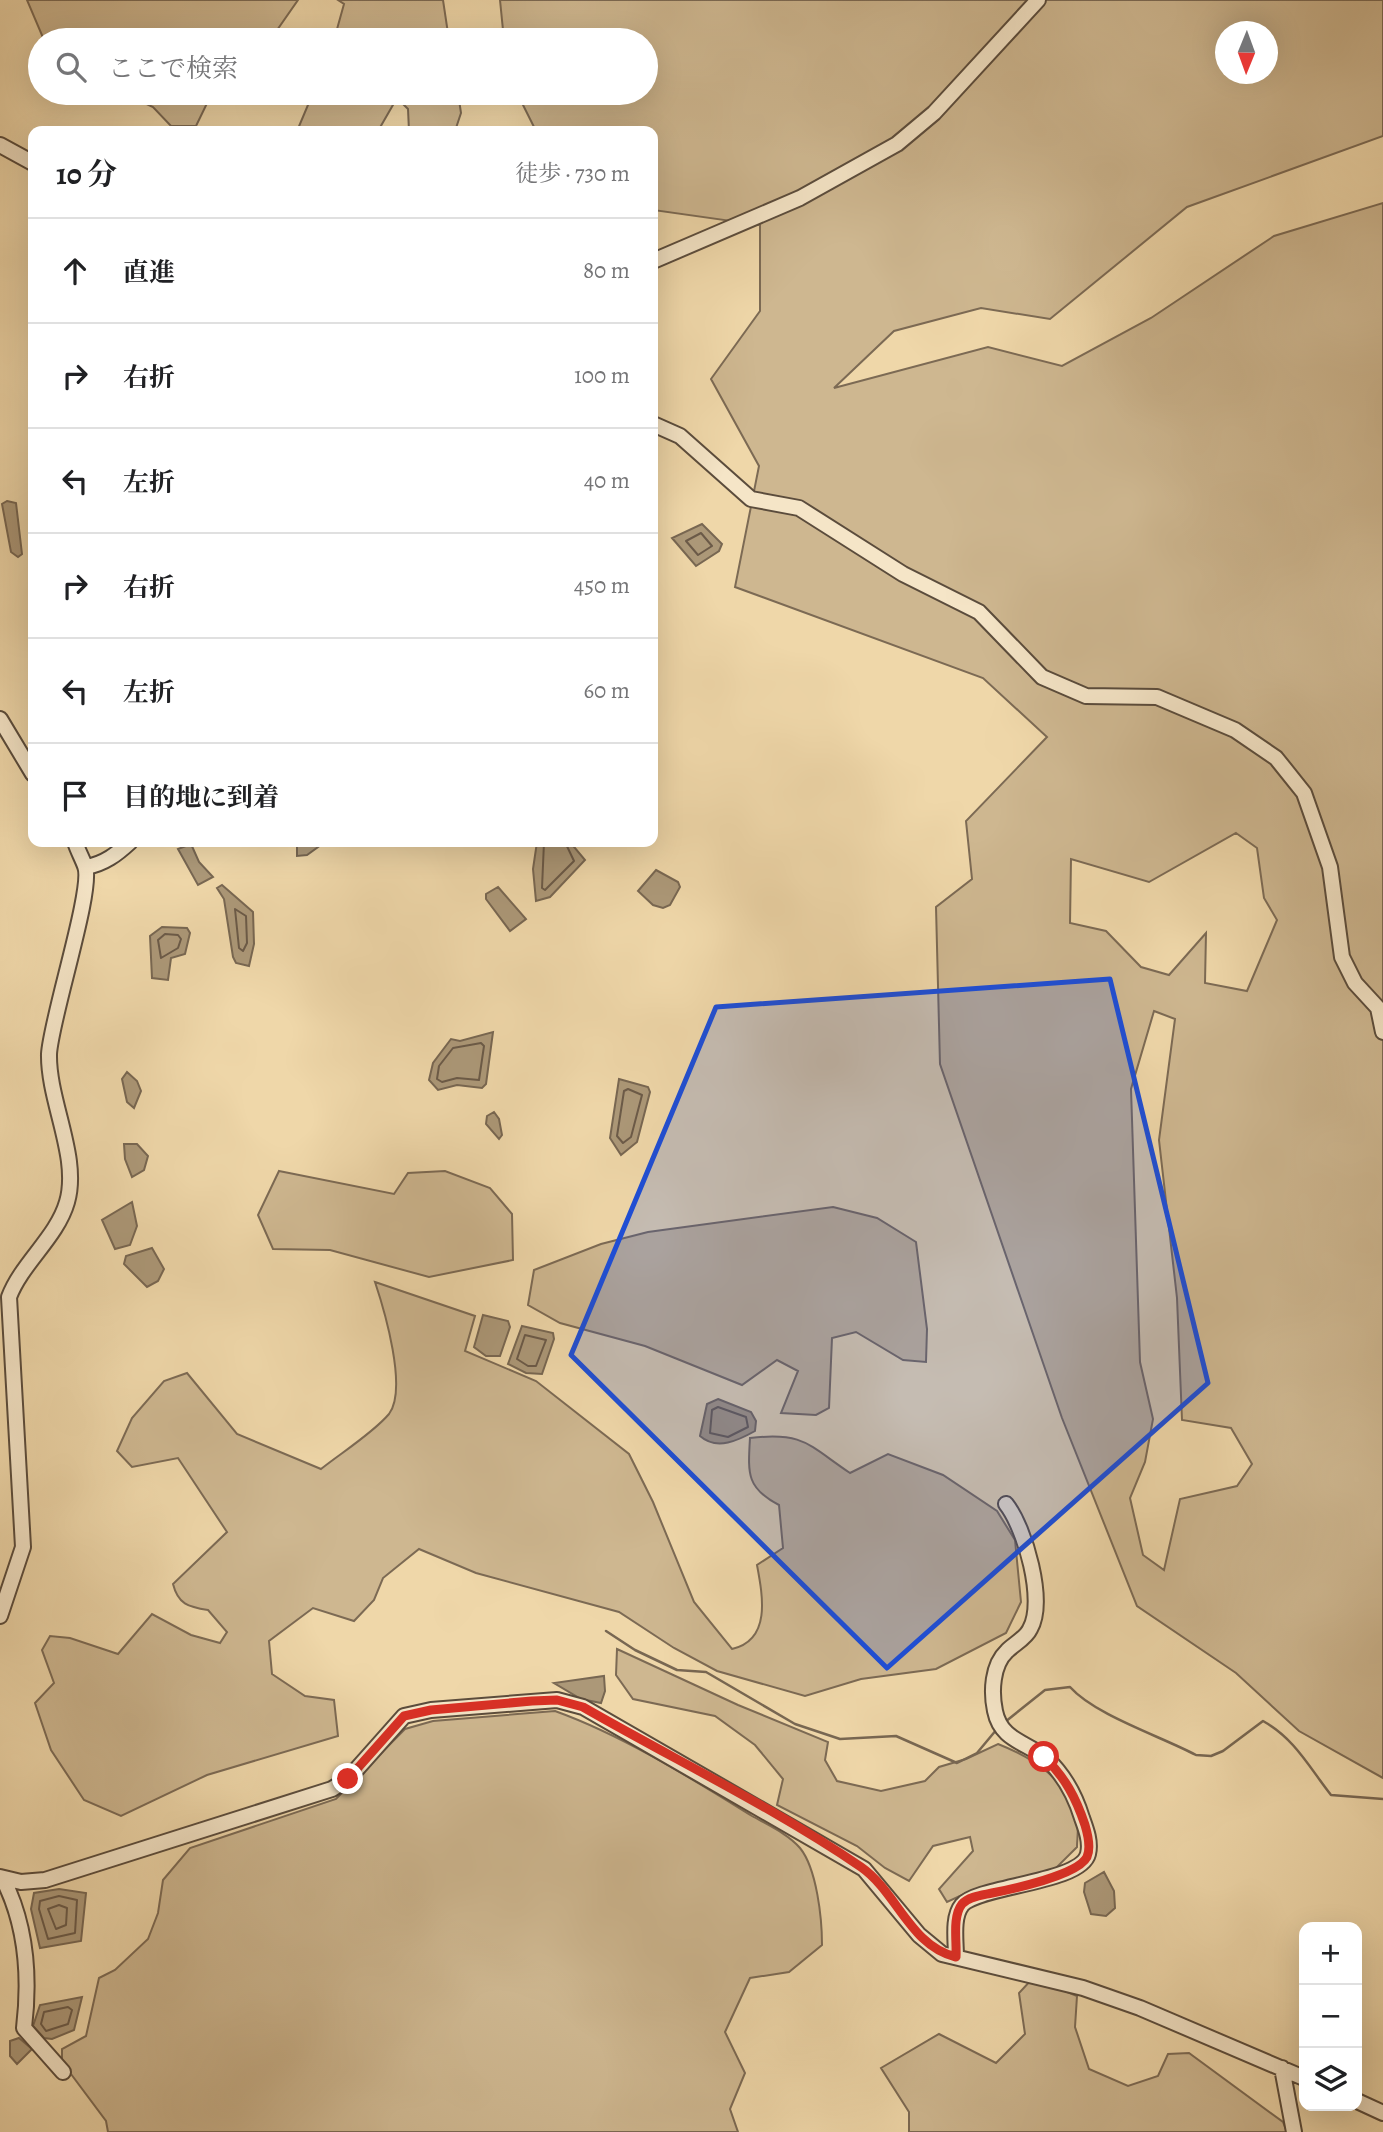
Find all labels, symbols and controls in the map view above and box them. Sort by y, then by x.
north arrow [1215,21,1278,84]
search box [28,28,658,105]
icon: search [52,48,90,86]
text: ここで検索 [108,51,238,86]
text: 10 分 [56,154,117,194]
text: 徒歩 · 730 m [515,158,630,189]
icon: ahead [56,252,94,290]
text: 直進 [123,255,175,290]
text: 80 m [583,255,630,286]
icon: right [56,357,94,395]
text: 右折 [123,360,175,395]
text: 100 m [574,360,630,391]
icon: left [56,462,94,500]
text: 左折 [123,465,175,500]
text: 40 m [584,465,630,496]
icon: right [56,567,94,605]
text: 右折 [123,570,175,605]
text: 450 m [574,570,630,601]
icon: left [56,672,94,710]
text: 左折 [123,675,175,710]
text: 60 m [583,675,630,706]
icon: arrive [56,777,94,815]
text: 目的地に到着 [123,780,279,815]
route start [1028,1741,1059,1772]
route end [332,1763,363,1794]
map controls [1299,1922,1362,2111]
button: + [1299,1922,1362,1985]
button: − [1299,1985,1362,2048]
button: layers [1299,2048,1362,2111]

